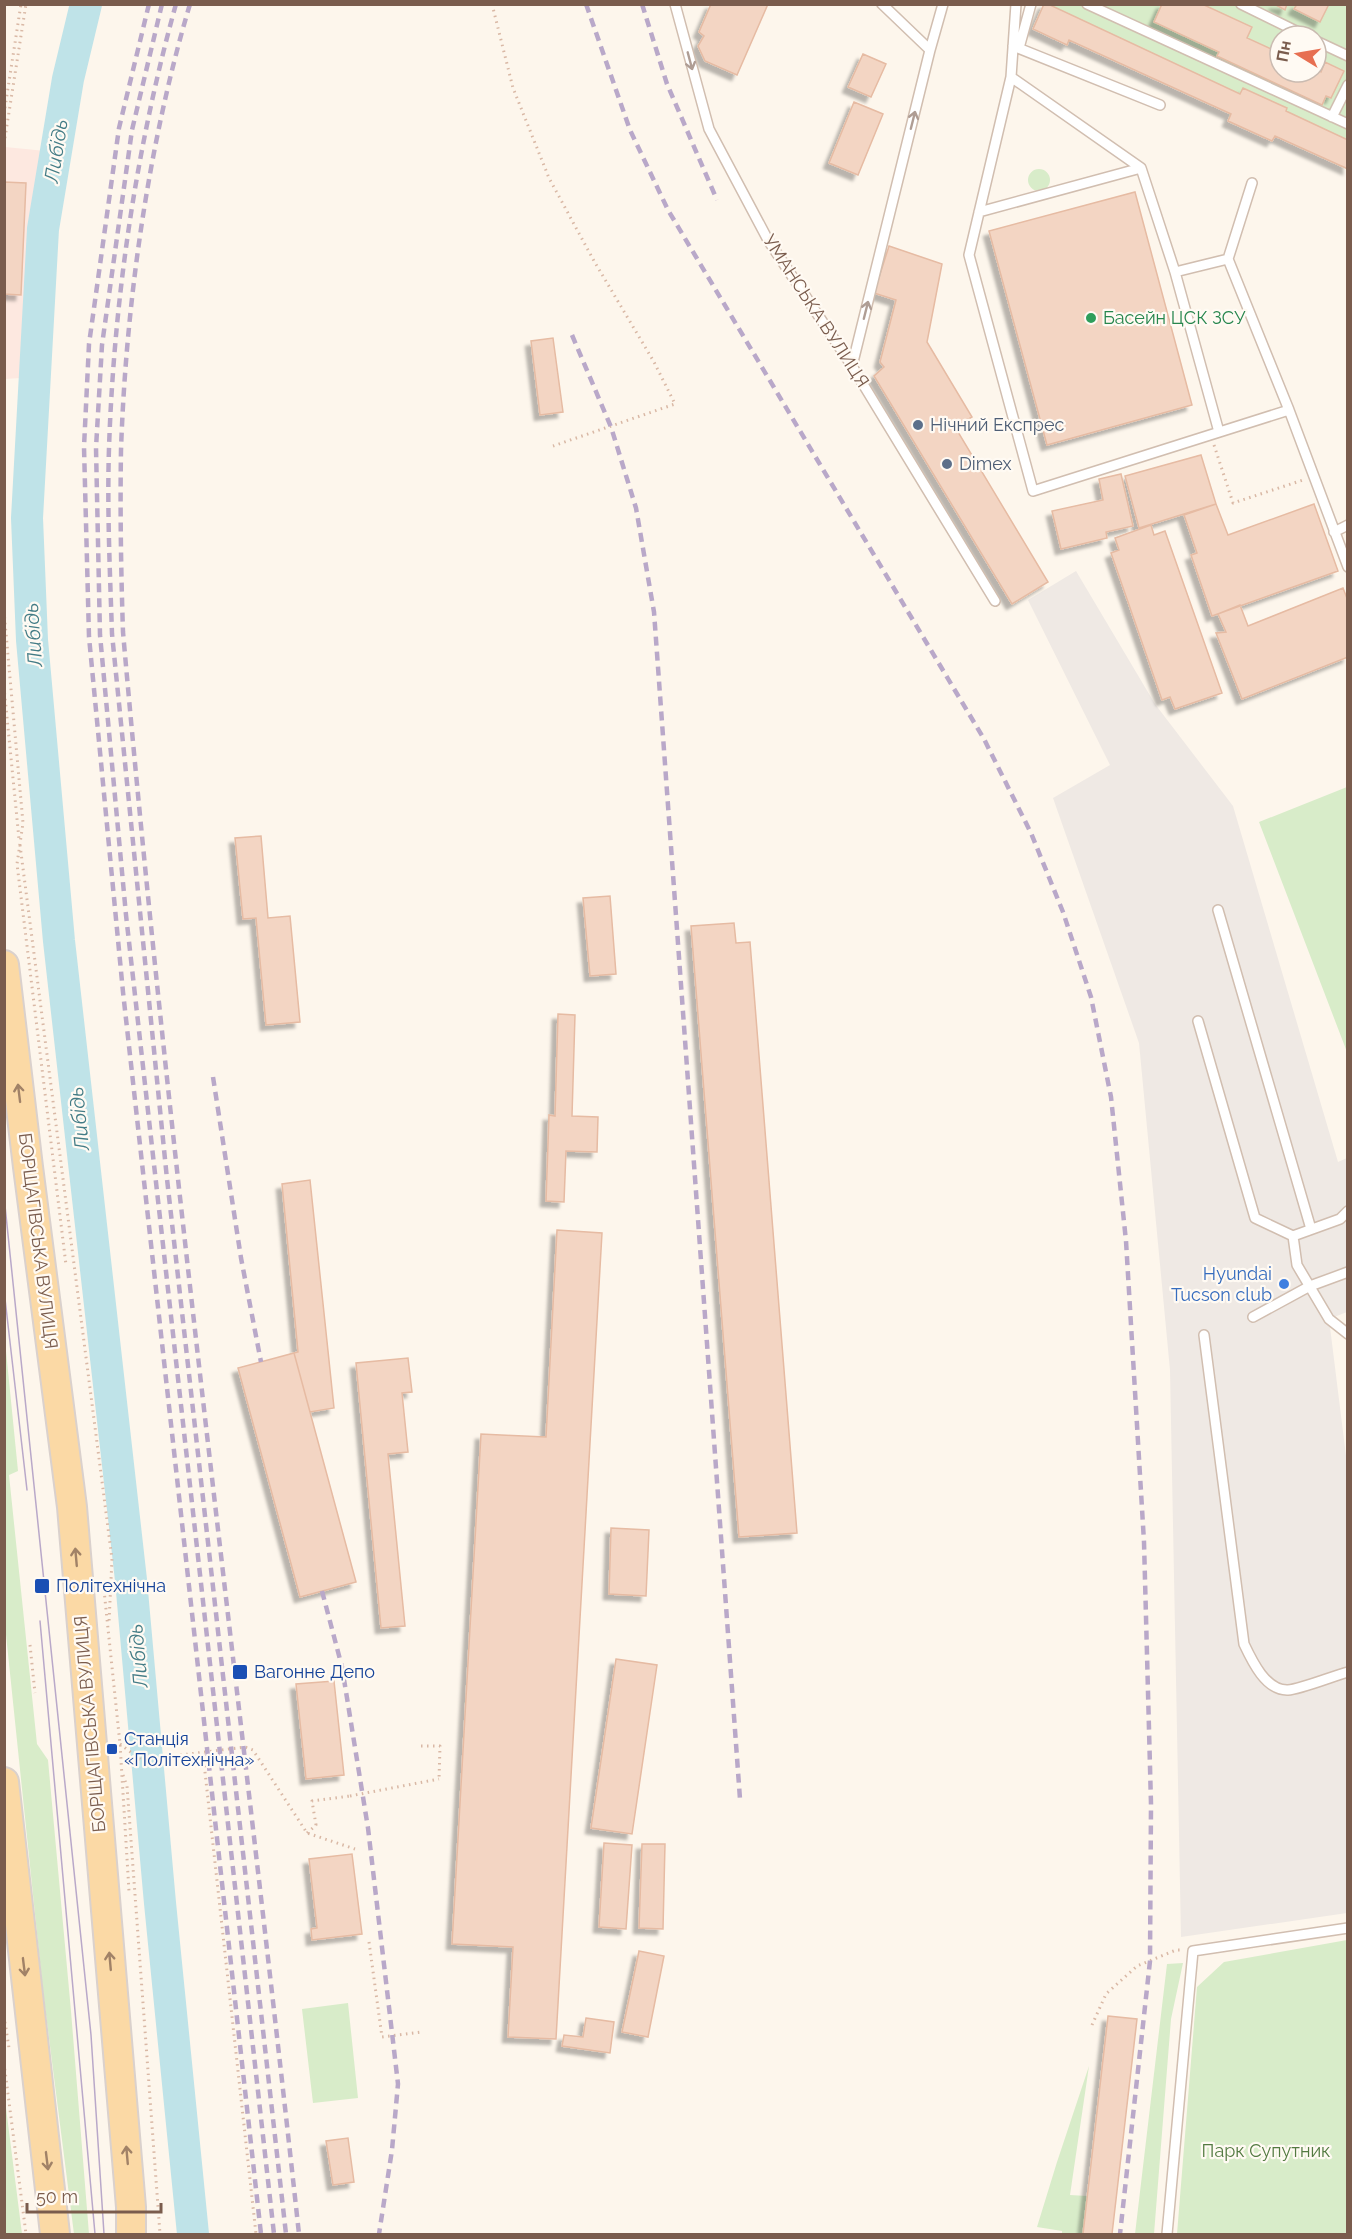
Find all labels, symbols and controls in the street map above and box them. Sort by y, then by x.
north arrow [1268,24,1328,84]
text: Пн [1272,39,1295,63]
one-way arrow [685,51,697,70]
one-way arrow [907,111,919,130]
water label: Либідь [39,117,73,186]
street label: УМАНСЬКА ВУЛИЦЯ [759,230,874,391]
one-way arrow [861,300,873,319]
place label: Басейн ЦСК ЗСУ [1103,307,1246,328]
marker: Басейн ЦСК ЗСУ [1084,311,1098,325]
place label: Нічний Експрес [930,414,1064,435]
marker: Нічний Експрес [911,418,925,432]
place label: Dimex [959,453,1012,474]
marker: Dimex [940,457,954,471]
water label: Либідь [19,602,47,669]
one-way arrow [13,1083,24,1103]
water label: Либідь [64,1086,94,1153]
street label: БОРЩАГІВСЬКА ВУЛИЦЯ [15,1132,62,1350]
place label: Hyundai Tucson club [1171,1263,1272,1305]
marker: Hyundai Tucson club [1277,1277,1291,1291]
one-way arrow [70,1548,81,1568]
place label: Політехнічна [56,1575,166,1596]
marker: Політехнічна [33,1577,51,1595]
street label: БОРЩАГІВСЬКА ВУЛИЦЯ [70,1615,109,1833]
water label: Либідь [123,1623,153,1690]
place label: Вагонне Депо [254,1661,375,1682]
marker: Вагонне Депо [231,1663,249,1681]
place label: Станція «Політехнічна» [124,1728,255,1770]
marker: Станція «Політехнічна» [105,1742,119,1756]
one-way arrow [104,1951,115,1971]
one-way arrow [19,1957,30,1977]
park label: Парк Супутник [1202,2140,1330,2161]
one-way arrow [121,2146,132,2166]
one-way arrow [42,2151,53,2170]
scale bar [27,2176,160,2214]
text: 50 m [36,2186,78,2207]

